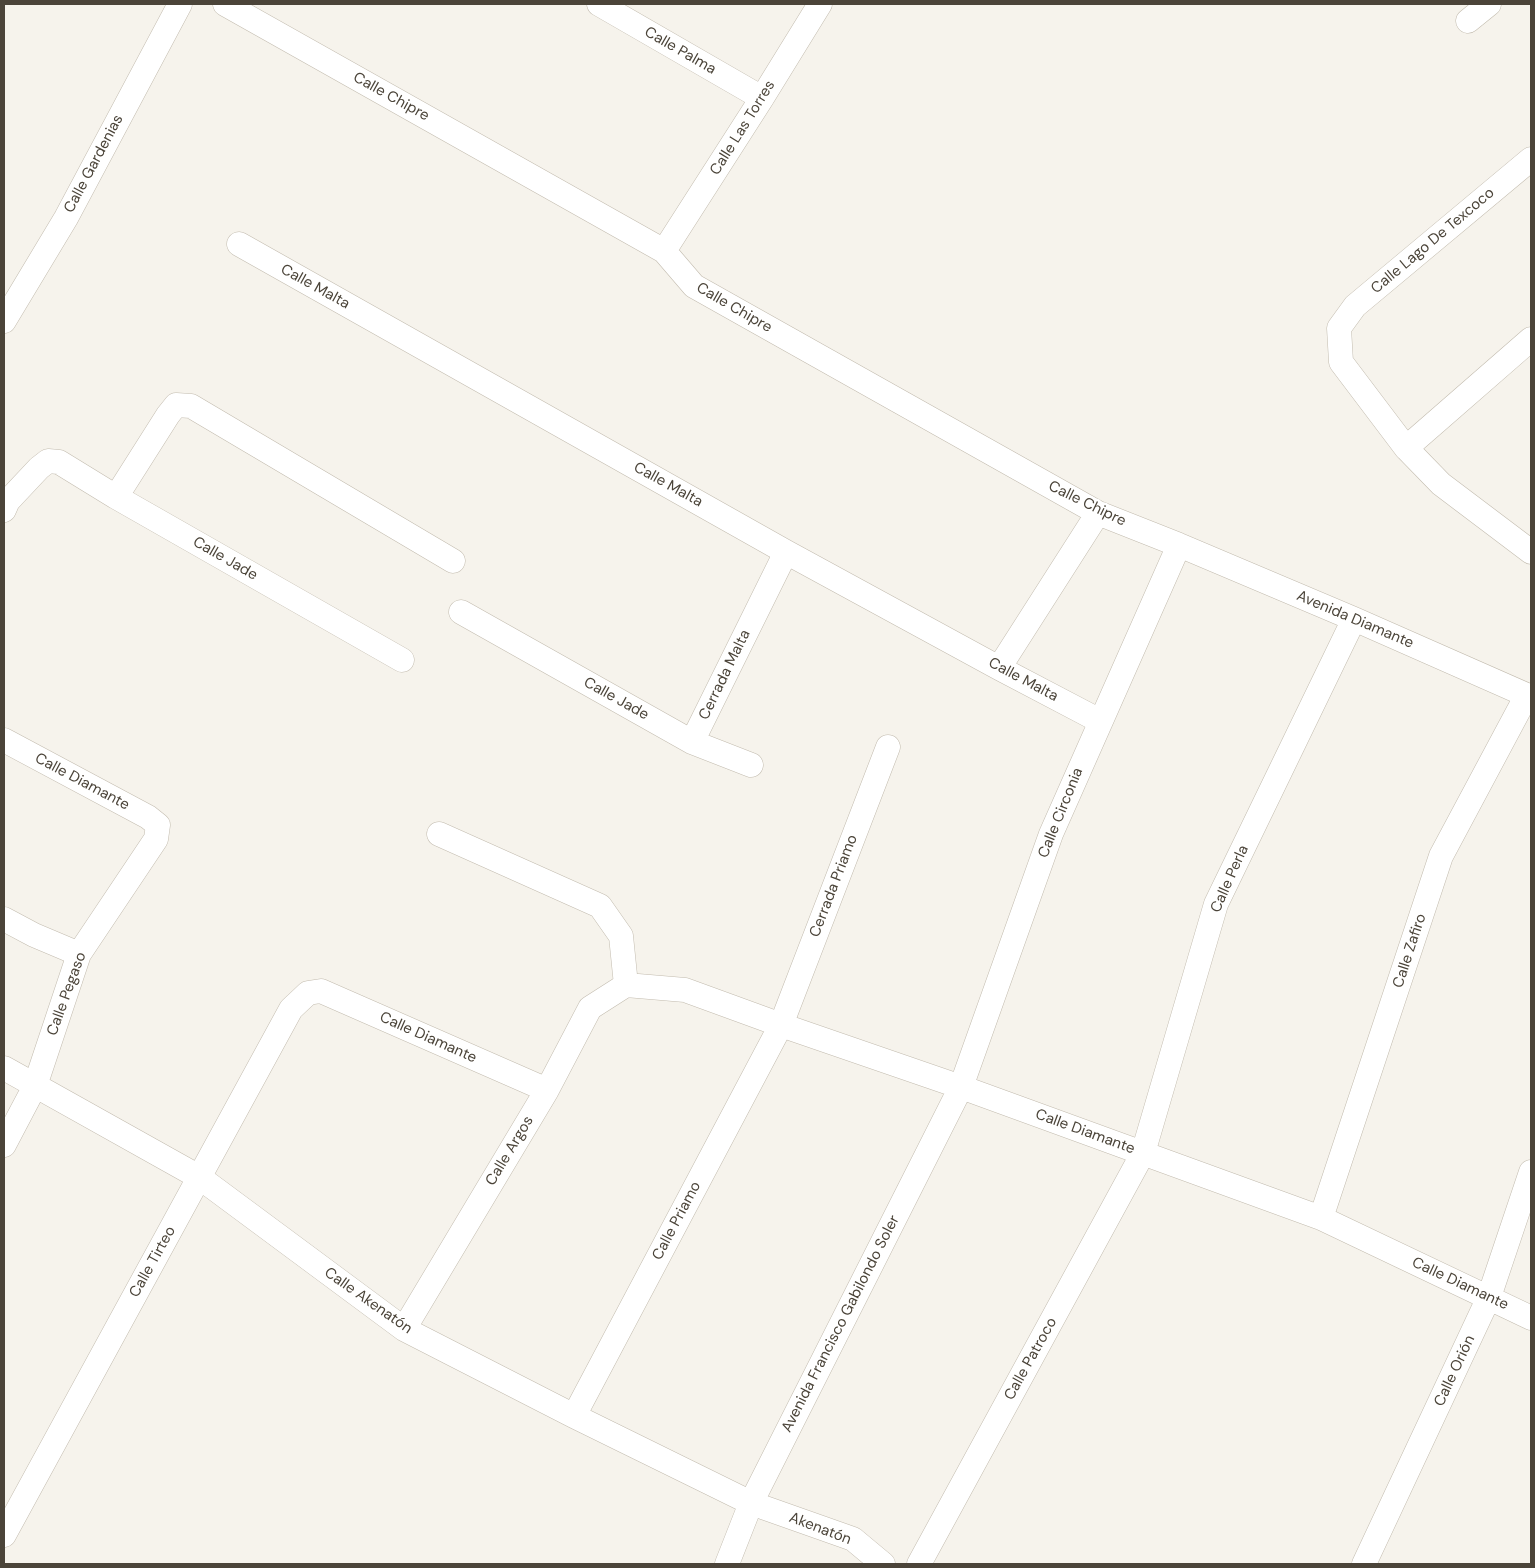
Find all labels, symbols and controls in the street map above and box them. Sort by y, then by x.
street label: Calle Palma [641,23,719,79]
street label: Calle Chipre [350,69,432,125]
street label: Calle Las Torres [707,77,779,179]
street label: Calle Gardenias [61,112,127,216]
street label: Calle Lago De Texcoco [1368,184,1498,298]
street label: Calle Malta [277,261,353,313]
street label: Calle Chipre [693,279,775,337]
street label: Calle Malta [630,459,706,511]
street label: Calle Chipre [1045,477,1129,531]
street label: Calle Jade [189,533,261,585]
street label: Avenida Diamante [1294,587,1416,653]
street label: Cerrada Malta [695,627,755,723]
street label: Calle Malta [985,654,1061,706]
street label: Calle Jade [580,674,652,724]
street label: Calle Diamante [32,750,132,814]
street label: Calle Circonia [1035,765,1087,861]
street label: Cerrada Priamo [806,832,862,940]
street label: Calle Perla [1207,842,1253,916]
street label: Calle Zafiro [1390,912,1430,990]
street label: Calle Pegaso [44,950,90,1038]
street label: Calle Diamante [377,1009,479,1067]
street label: Calle Diamante [1033,1106,1137,1158]
street label: Calle Argos [482,1113,538,1189]
street label: Calle Priamo [649,1179,705,1263]
street label: Avenida Francisco Gabilondo Soler [778,1212,904,1436]
street label: Calle Tirteo [126,1223,180,1301]
street label: Calle Diamante [1409,1254,1511,1314]
street label: Calle Akenatón [321,1264,415,1338]
street label: Calle Patroco [1001,1314,1061,1404]
street label: Calle Orión [1431,1333,1479,1409]
street label: Akenatón [786,1509,854,1549]

